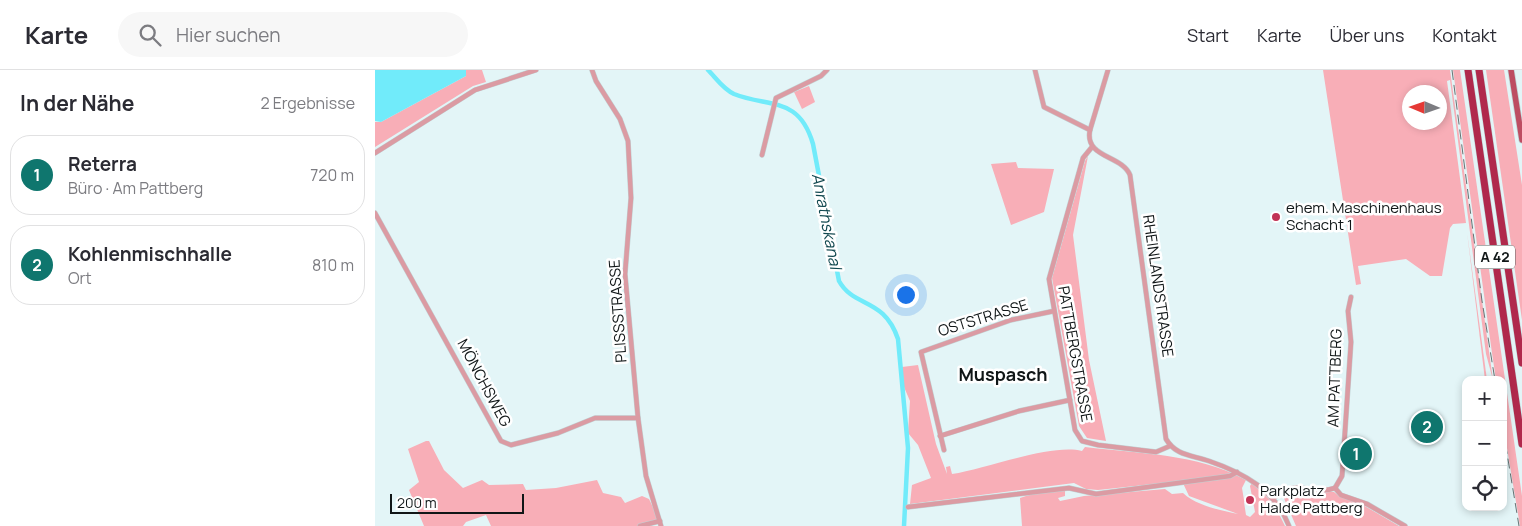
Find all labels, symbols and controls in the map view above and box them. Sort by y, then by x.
search box [118,12,468,57]
text: Karte [25,18,88,51]
icon: search [136,21,164,49]
text: Hier suchen [176,22,280,48]
text: Start [1187,23,1229,47]
text: Karte [1257,23,1302,47]
text: Über uns [1330,23,1404,47]
text: Kontakt [1432,23,1497,47]
north arrow [1402,85,1447,130]
text: In der Nähe [20,89,134,117]
text: 2 Ergebnisse [260,92,355,114]
text: Reterra [68,151,137,177]
text: 1 [33,164,41,186]
text: 720 m [310,164,354,186]
water label: Anrathskanal [807,171,848,273]
text: Büro · Am Pattberg [68,177,203,199]
place label: ehem. Maschinenhaus Schacht 1 [1286,197,1442,235]
marker: ehem. Maschinenhaus Schacht 1 [1270,211,1282,223]
street label: RHEINLANDSTRASSE [1138,213,1179,359]
text: Kohlenmischhalle [68,241,232,267]
road number: A 42 [1475,246,1515,268]
text: 2 [32,254,42,276]
text: 810 m [312,254,354,276]
street label: PLISSSTRASSE [603,259,632,363]
text: Ort [68,267,92,289]
your location [893,282,919,308]
street label: PATTBERGSTRASSE [1053,284,1098,423]
street label: OSTSTRASSE [935,294,1030,341]
street label: AM PATTBERG [1322,328,1347,428]
street label: MÖNCHSWEG [453,335,517,431]
district label: Muspasch [958,362,1048,386]
map controls [1462,376,1507,511]
button: + [1462,376,1507,421]
pin: 2 [1411,408,1443,446]
button: − [1462,421,1507,466]
pin: 1 [1340,435,1372,473]
button: locate [1462,466,1507,511]
place label: Parkplatz Halde Pattberg [1260,480,1363,518]
scale bar [390,491,524,514]
text: 200 m [397,493,437,512]
marker: Parkplatz Halde Pattberg [1244,494,1256,506]

